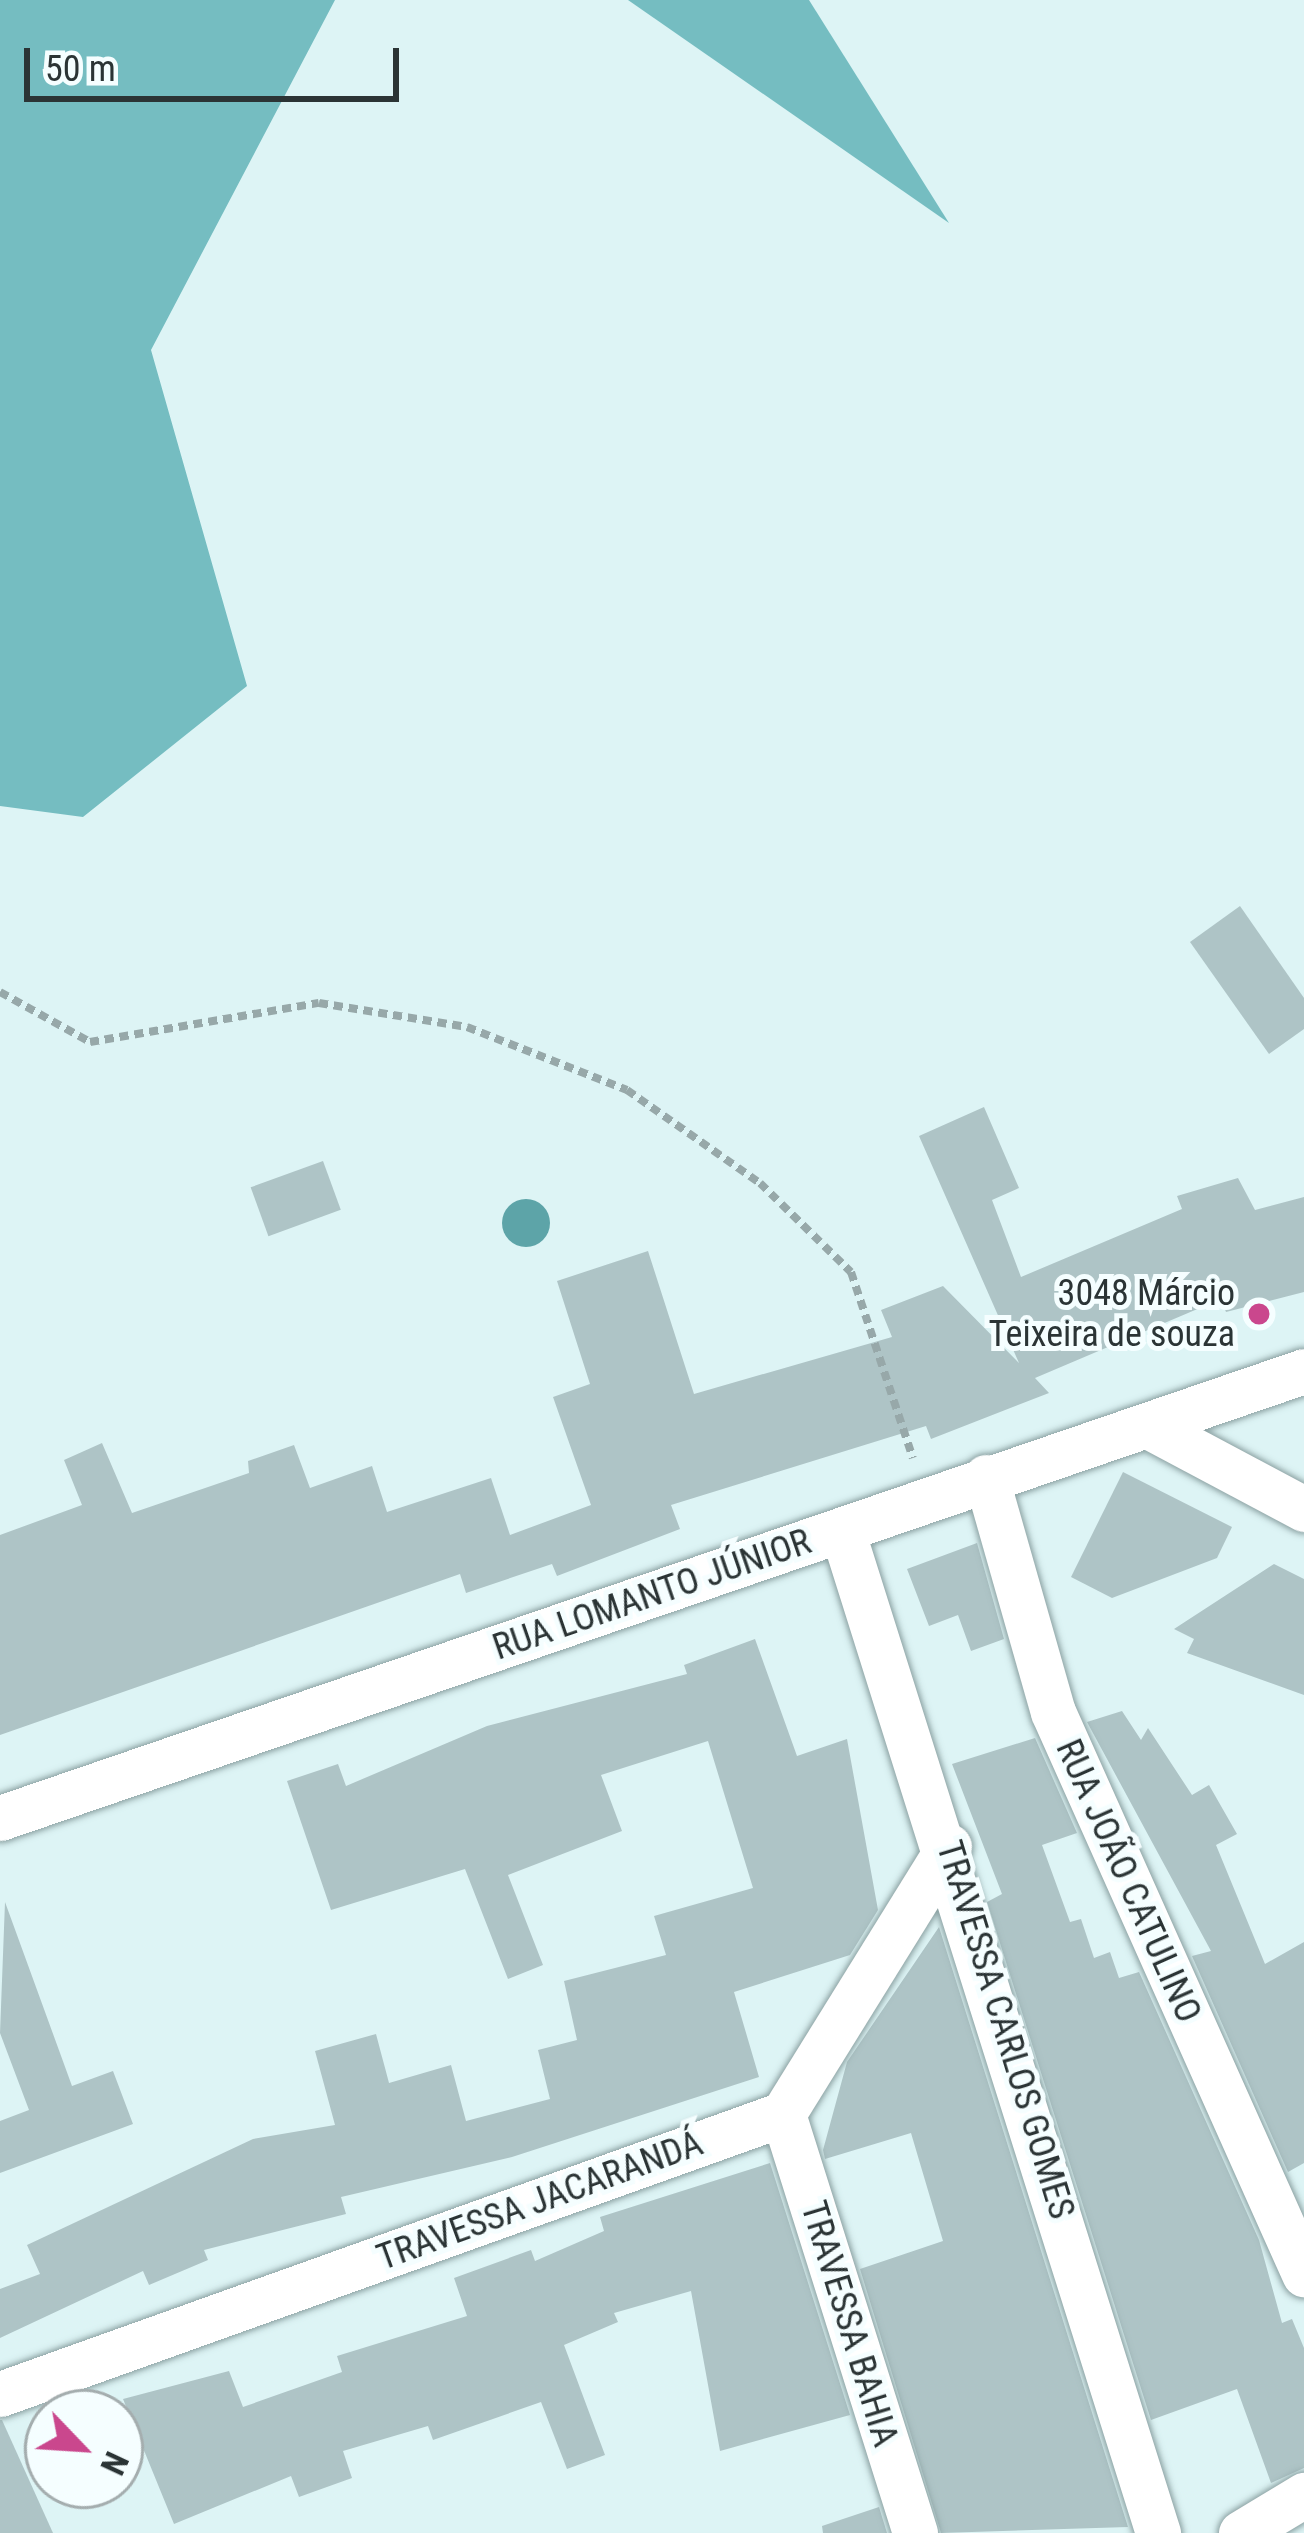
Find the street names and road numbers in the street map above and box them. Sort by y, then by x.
street label: RUA LOMANTO JÚNIOR [487,1520,817,1670]
street label: RUA JOÃO CATULINO [1046,1733,1210,2029]
street label: TRAVESSA CARLOS GOMES [927,1836,1083,2224]
street label: TRAVESSA JACARANDÁ [371,2122,709,2280]
street label: TRAVESSA BAHIA [791,2196,907,2452]

